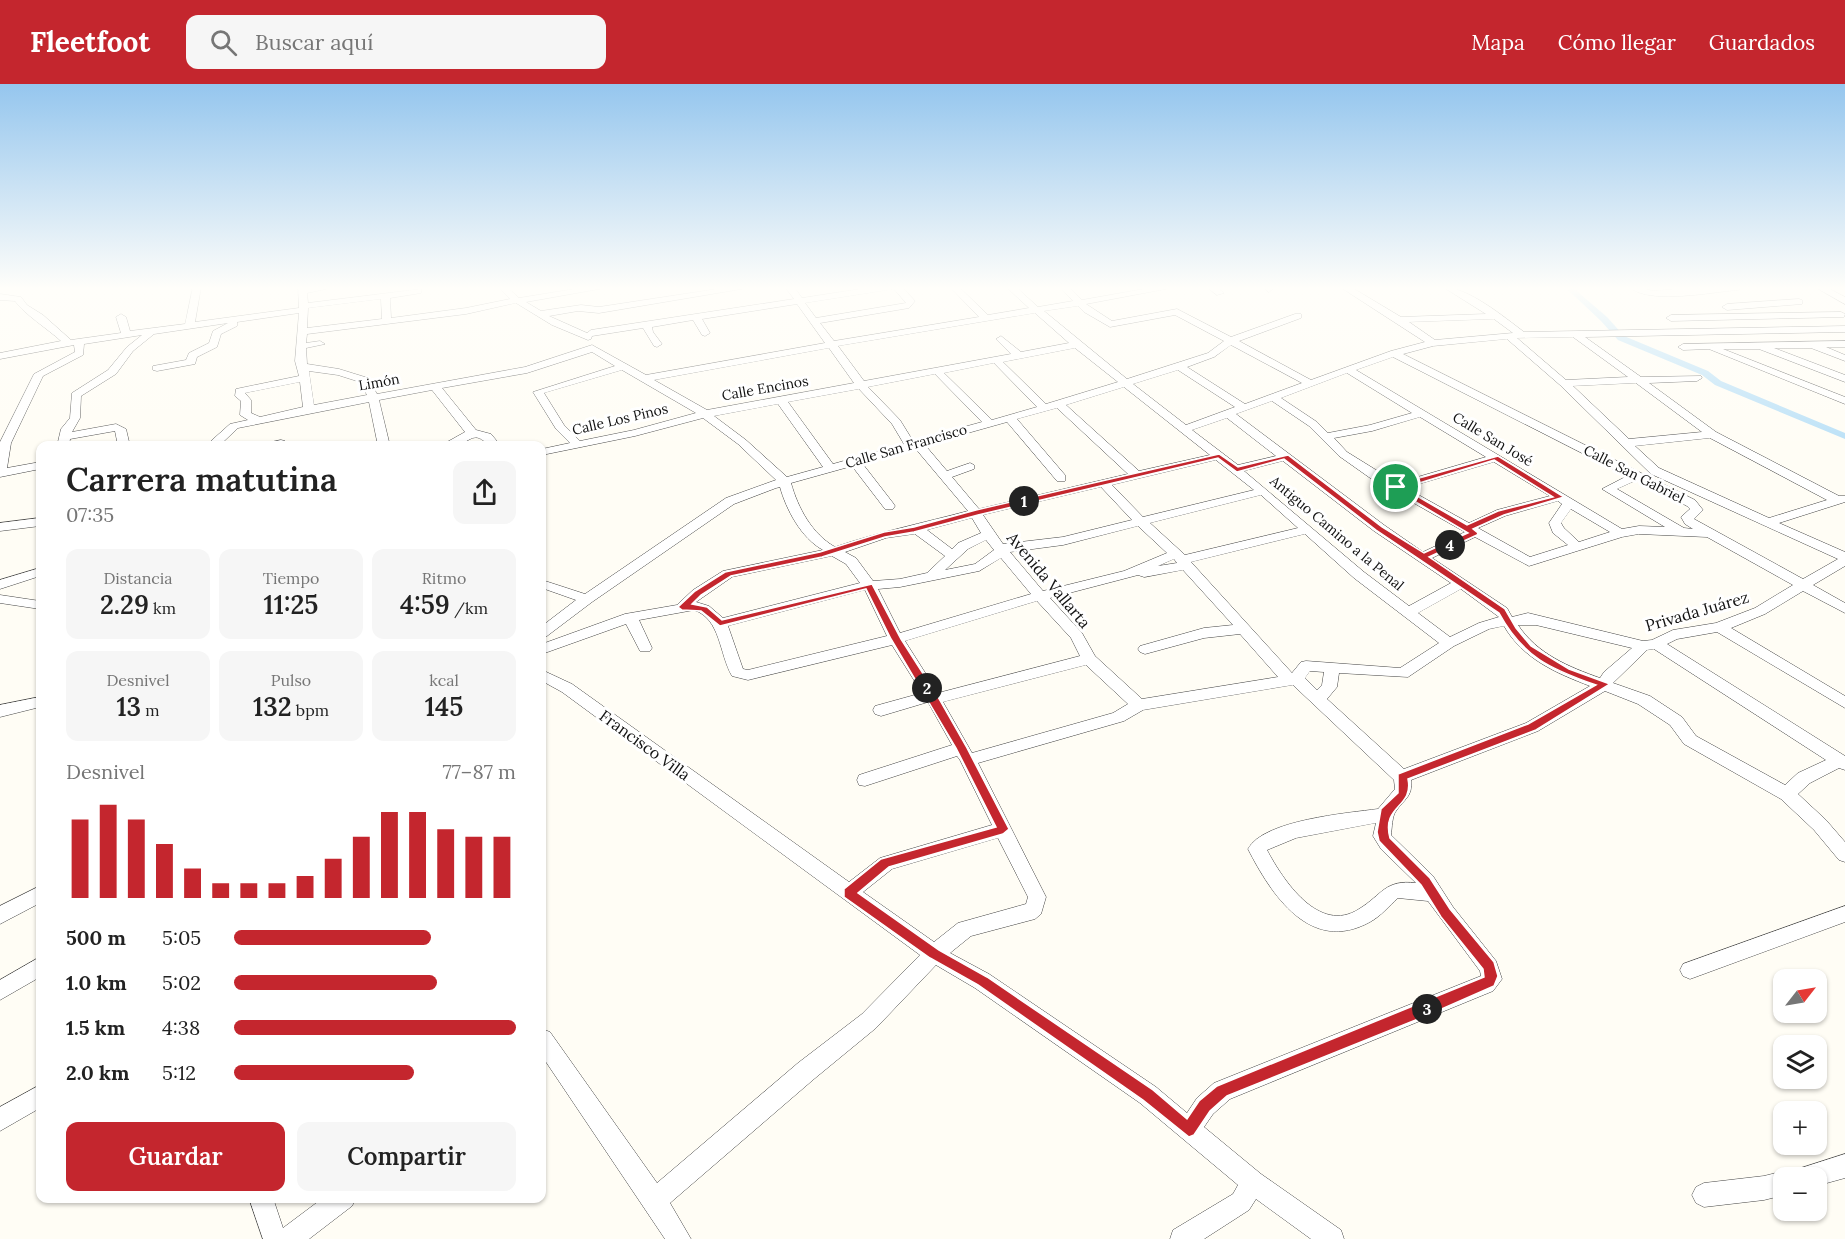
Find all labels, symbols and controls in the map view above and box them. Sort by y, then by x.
search box [186,15,606,69]
text: Fleetfoot [30,24,150,60]
icon: search [207,26,240,59]
text: Buscar aquí [255,28,373,56]
text: Mapa [1471,29,1525,56]
text: Cómo llegar [1558,29,1676,56]
text: Guardados [1709,29,1815,56]
street label: Limón [357,369,401,394]
street label: Calle Encinos [720,372,810,404]
street label: Calle Los Pinos [570,399,670,439]
street label: Calle San José [1450,408,1537,470]
street label: Calle San Francisco [843,420,969,472]
street label: Calle San Gabriel [1581,441,1688,507]
text: Carrera matutina [66,458,337,500]
button: share [453,461,516,524]
pin [1370,461,1421,512]
icon: arrive [1379,470,1412,503]
street label: Antiguo Camino a la Penal [1266,471,1408,594]
pin: 1 [1009,486,1039,516]
text: 1 [1021,491,1027,511]
text: 07:35 [66,502,114,527]
street label: Avenida Vallarta [1002,527,1095,632]
pin: 4 [1435,530,1465,560]
text: 4 [1446,535,1454,555]
text: Distancia [103,568,173,588]
text: Tiempo [263,568,319,588]
text: Ritmo [422,568,466,588]
street label: Privada Juárez [1643,587,1751,635]
text: 2.29 [100,588,149,621]
text: 11:25 [264,588,318,621]
text: 4:59 [400,588,450,621]
text: km [149,598,176,618]
text: /km [450,598,488,618]
text: Desnivel [106,670,170,690]
text: Pulso [271,670,311,690]
text: kcal [429,670,459,690]
pin: 2 [912,673,942,703]
text: 2 [923,678,931,698]
text: 13 [116,690,141,723]
text: 132 [253,690,292,723]
text: 145 [425,690,463,723]
text: m [141,700,160,720]
text: bpm [292,700,329,720]
street label: Francisco Villa [596,705,694,785]
text: Desnivel [66,759,145,784]
text: 77–87 m [443,759,516,784]
text: 500 m [66,925,126,950]
text: 5:05 [162,925,201,950]
north arrow [1773,969,1827,1023]
map controls [1773,969,1827,1221]
text: 1.0 km [66,970,127,995]
text: 5:02 [162,970,201,995]
pin: 3 [1412,994,1442,1024]
text: 3 [1423,999,1431,1019]
text: 1.5 km [66,1015,125,1040]
text: 4:38 [162,1015,200,1040]
button: layers [1773,1035,1827,1089]
text: 2.0 km [66,1060,129,1085]
text: 5:12 [162,1060,196,1085]
button: + [1773,1101,1827,1155]
button: Guardar [66,1122,285,1191]
button: Compartir [297,1122,516,1191]
button: − [1773,1167,1827,1221]

